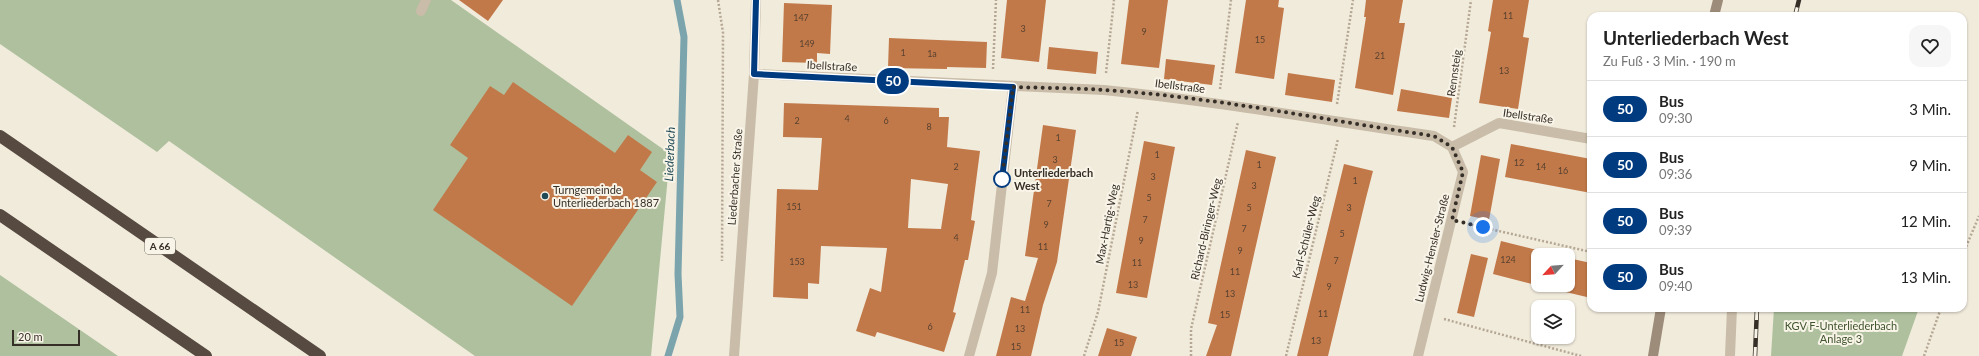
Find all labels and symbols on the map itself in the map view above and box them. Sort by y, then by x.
house number: 11 [1503,10,1513,21]
house number: 147 [793,12,809,23]
house number: 3 [1020,23,1026,34]
house number: 9 [1141,26,1147,37]
house number: 15 [1255,34,1265,45]
house number: 149 [799,38,815,49]
house number: 1 [900,47,906,58]
house number: 1a [927,48,937,59]
street label: Rennsteig [1444,48,1463,97]
house number: 21 [1375,50,1385,61]
street label: Ibellstraße [807,58,858,73]
house number: 13 [1499,65,1509,76]
line badge: 50 [875,68,911,94]
street label: Ibellstraße [1154,76,1206,95]
street label: Ibellstraße [1502,106,1554,125]
house number: 4 [844,113,850,124]
house number: 2 [794,115,800,126]
house number: 6 [883,115,889,126]
house number: 8 [926,121,932,132]
water label: Liederbach [661,126,678,182]
street label: Liederbacher Straße [725,128,744,226]
house number: 1 [1055,132,1061,143]
house number: 1 [1154,149,1160,160]
house number: 3 [1052,154,1058,165]
house number: 12 [1514,157,1524,168]
house number: 1 [1256,159,1262,170]
house number: 2 [953,161,959,172]
house number: 14 [1536,161,1546,172]
house number: 16 [1558,165,1568,176]
place label: Unterliederbach West [1014,166,1093,192]
marker: Unterliederbach West [993,170,1011,188]
house number: 3 [1150,171,1156,182]
house number: 1 [1352,175,1358,186]
street label: Richard-Biringer-Weg [1187,176,1224,281]
house number: 3 [1251,180,1257,191]
street label: Max-Hartig-Weg [1092,182,1121,265]
place label: Turngemeinde Unterliederbach 1887 [553,183,659,209]
marker: Turngemeinde Unterliederbach 1887 [540,191,550,201]
house number: 5 [1146,192,1152,203]
street label: Ludwig-Hensler-Straße [1412,192,1451,303]
street label: Karl-Schüler-Weg [1289,194,1322,280]
house number: 7 [1046,198,1052,209]
house number: 151 [786,201,802,212]
house number: 5 [1246,202,1252,213]
house number: 3 [1346,202,1352,213]
house number: 7 [1142,214,1148,225]
your location [1473,217,1493,237]
house number: 9 [1043,219,1049,230]
house number: 7 [1241,223,1247,234]
house number: 5 [1339,228,1345,239]
house number: 4 [953,232,959,243]
house number: 9 [1138,235,1144,246]
road number: A 66 [145,238,175,254]
house number: 11 [1038,241,1048,252]
house number: 9 [1237,245,1243,256]
north arrow [1531,248,1575,292]
house number: 124 [1500,254,1516,265]
house number: 7 [1333,255,1339,266]
house number: 153 [789,256,805,267]
house number: 11 [1132,257,1142,268]
house number: 11 [1230,266,1240,277]
house number: 13 [1128,279,1138,290]
house number: 9 [1326,281,1332,292]
house number: 13 [1225,288,1235,299]
house number: 11 [1020,304,1030,315]
house number: 11 [1318,308,1328,319]
house number: 15 [1220,309,1230,320]
park label: KGV F-Unterliederbach Anlage 3 [1785,319,1897,345]
house number: 6 [927,321,933,332]
house number: 13 [1015,323,1025,334]
scale bar [12,328,80,347]
house number: 13 [1311,335,1321,346]
house number: 15 [1114,337,1124,348]
house number: 15 [1011,341,1021,352]

